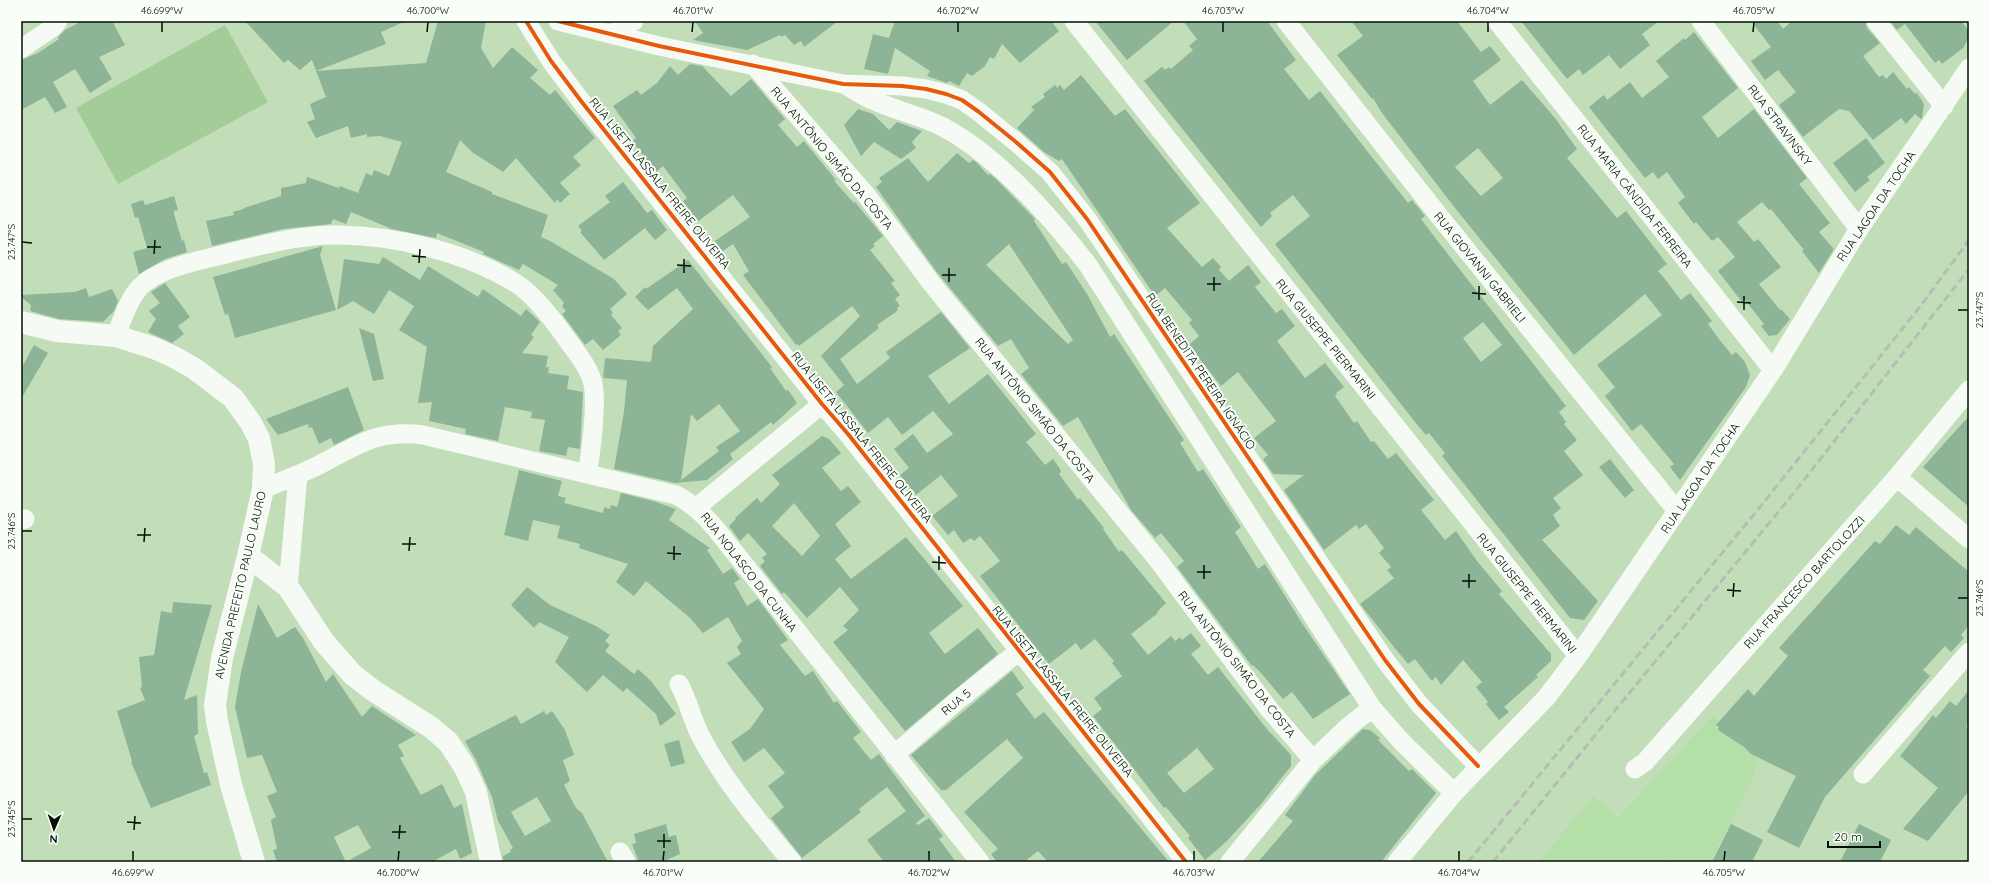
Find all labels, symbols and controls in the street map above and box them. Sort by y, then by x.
text: 46.699°W [141,4,183,17]
text: 46.700°W [407,4,450,17]
text: 46.701°W [673,4,713,17]
text: 46.702°W [937,4,979,17]
text: 46.703°W [1202,4,1244,17]
text: 46.704°W [1467,4,1509,17]
text: 46.705°W [1733,4,1775,17]
street label: RUA STRAVINSKY [1745,81,1816,169]
street label: RUA ANTÔNIO SIMÃO DA COSTA [768,83,896,233]
street label: RUA LISETA LASSALA FREIRE OLIVEIRA [586,94,734,272]
street label: RUA MARIA CÂNDIDA FERREIRA [1574,121,1696,271]
street label: RUA LAGOA DA TOCHA [1833,148,1919,264]
street label: RUA GIOVANNI GABRIELI [1431,209,1529,325]
text: 23.747°S [5,223,18,260]
street label: RUA GIUSEPPE PIERMARINI [1273,276,1379,402]
street label: RUA BENEDITA PEREIRA IGNÁCIO [1143,290,1259,452]
text: 23.747°S [1973,291,1986,328]
street label: RUA ANTÔNIO SIMÃO DA COSTA [972,334,1098,486]
street label: RUA LISETA LASSALA FREIRE OLIVEIRA [788,348,936,526]
street label: RUA LAGOA DA TOCHA [1657,420,1743,536]
street label: AVENIDA PREFEITO PAULO LAURO [211,490,269,680]
street label: RUA NOLASCO DA CUNHA [698,509,801,635]
text: 23.746°S [5,512,18,549]
street label: RUA FRANCESCO BARTOLOZZI [1740,512,1868,652]
street label: RUA GIUSEPPE PIERMARINI [1474,530,1580,656]
text: 23.746°S [1973,579,1986,616]
street label: RUA ANTÔNIO SIMÃO DA COSTA [1175,588,1299,741]
street label: RUA LISETA LASSALA FREIRE OLIVEIRA [989,602,1137,780]
street label: RUA 5 [938,685,974,719]
text: 23.745°S [5,800,18,838]
north arrow [34,809,74,849]
scale bar [1828,823,1880,849]
text: 20 m [1834,829,1862,844]
text: N [49,832,58,846]
text: 46.699°W [112,866,154,879]
text: 46.700°W [377,866,420,879]
text: 46.701°W [643,866,683,879]
text: 46.702°W [908,866,950,879]
text: 46.703°W [1173,866,1215,879]
text: 46.704°W [1438,866,1480,879]
text: 46.705°W [1703,866,1745,879]

